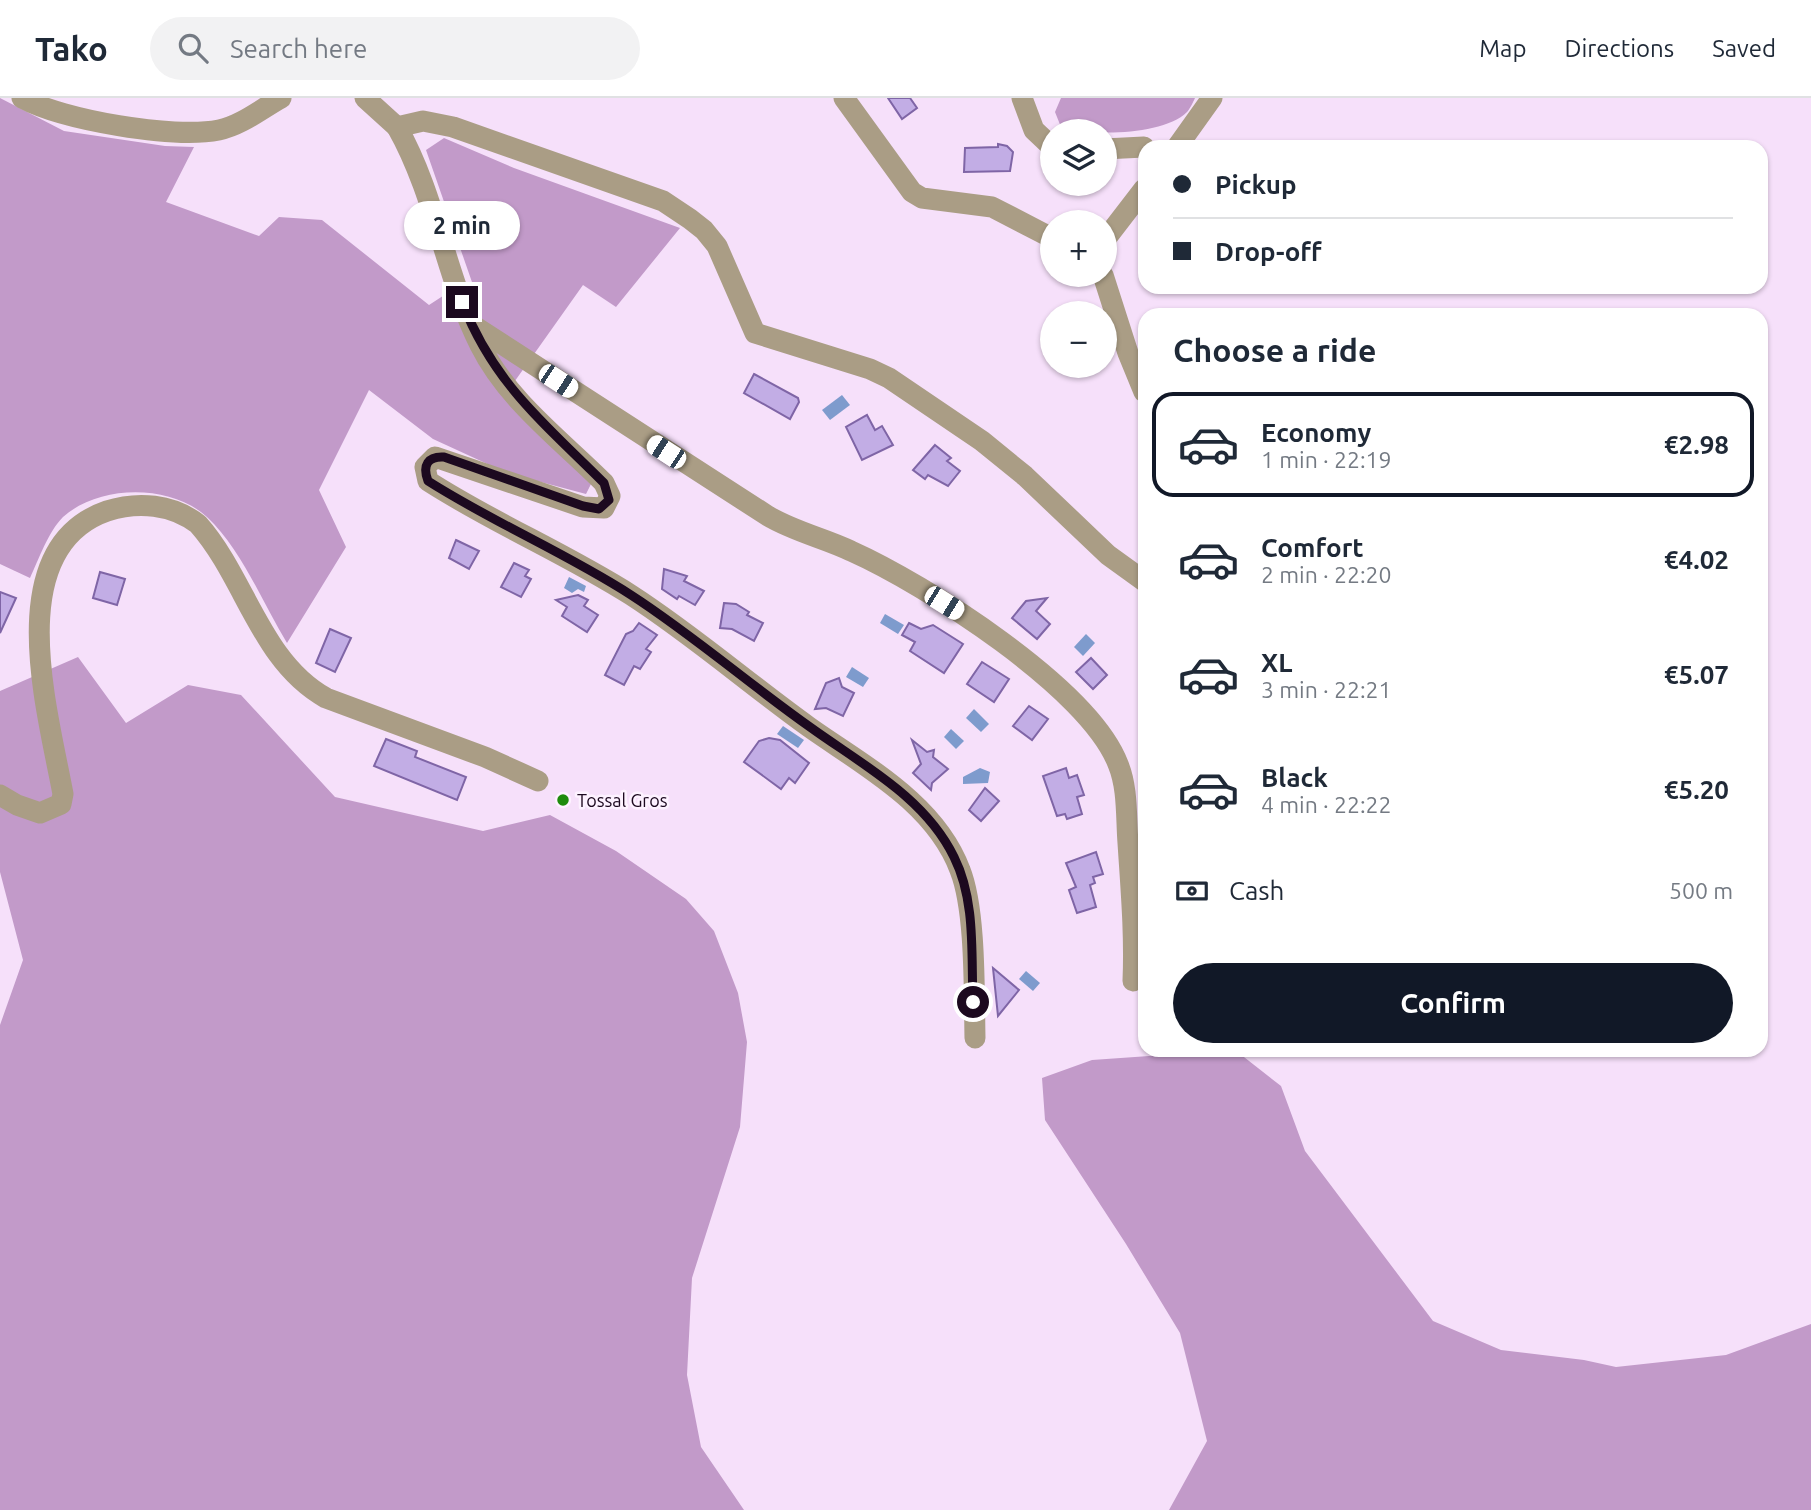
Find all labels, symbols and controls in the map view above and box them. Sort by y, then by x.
search box [150,17,640,80]
icon: search [174,29,212,67]
text: Tako [35,30,108,67]
text: Search here [230,34,367,63]
text: Map [1479,35,1526,62]
text: Directions [1564,35,1674,62]
text: Saved [1712,35,1776,62]
map controls [1040,119,1117,378]
button: layers [1040,119,1117,196]
text: Pickup [1215,170,1297,199]
callout: 2 min [404,200,520,250]
button: + [1040,210,1117,287]
text: 2 min [433,213,491,238]
text: Drop-off [1215,237,1322,266]
route end [446,286,478,318]
button: − [1040,301,1117,378]
text: Choose a ride [1173,332,1376,368]
car [535,361,582,401]
icon: car [1177,413,1240,476]
text: Economy [1261,418,1371,447]
text: €2.98 [1664,430,1729,459]
car [643,432,690,472]
text: 1 min · 22:19 [1261,447,1392,472]
icon: car [1177,528,1240,591]
text: Comfort [1261,533,1364,562]
text: €4.02 [1664,545,1729,574]
text: 2 min · 22:20 [1261,562,1392,587]
car [921,583,968,623]
icon: car [1177,643,1240,706]
text: XL [1261,648,1292,677]
text: €5.07 [1664,660,1729,689]
text: 3 min · 22:21 [1261,677,1392,702]
icon: car [1177,758,1240,821]
text: Black [1261,763,1328,792]
text: €5.20 [1664,775,1729,804]
place label: Tossal Gros [577,790,668,810]
marker: Tossal Gros [555,792,571,808]
text: 4 min · 22:22 [1261,792,1392,817]
icon: cash [1173,872,1211,910]
text: Cash [1229,876,1284,905]
text: 500 m [1669,878,1733,903]
button: Confirm [1173,963,1733,1043]
route start [957,986,989,1018]

